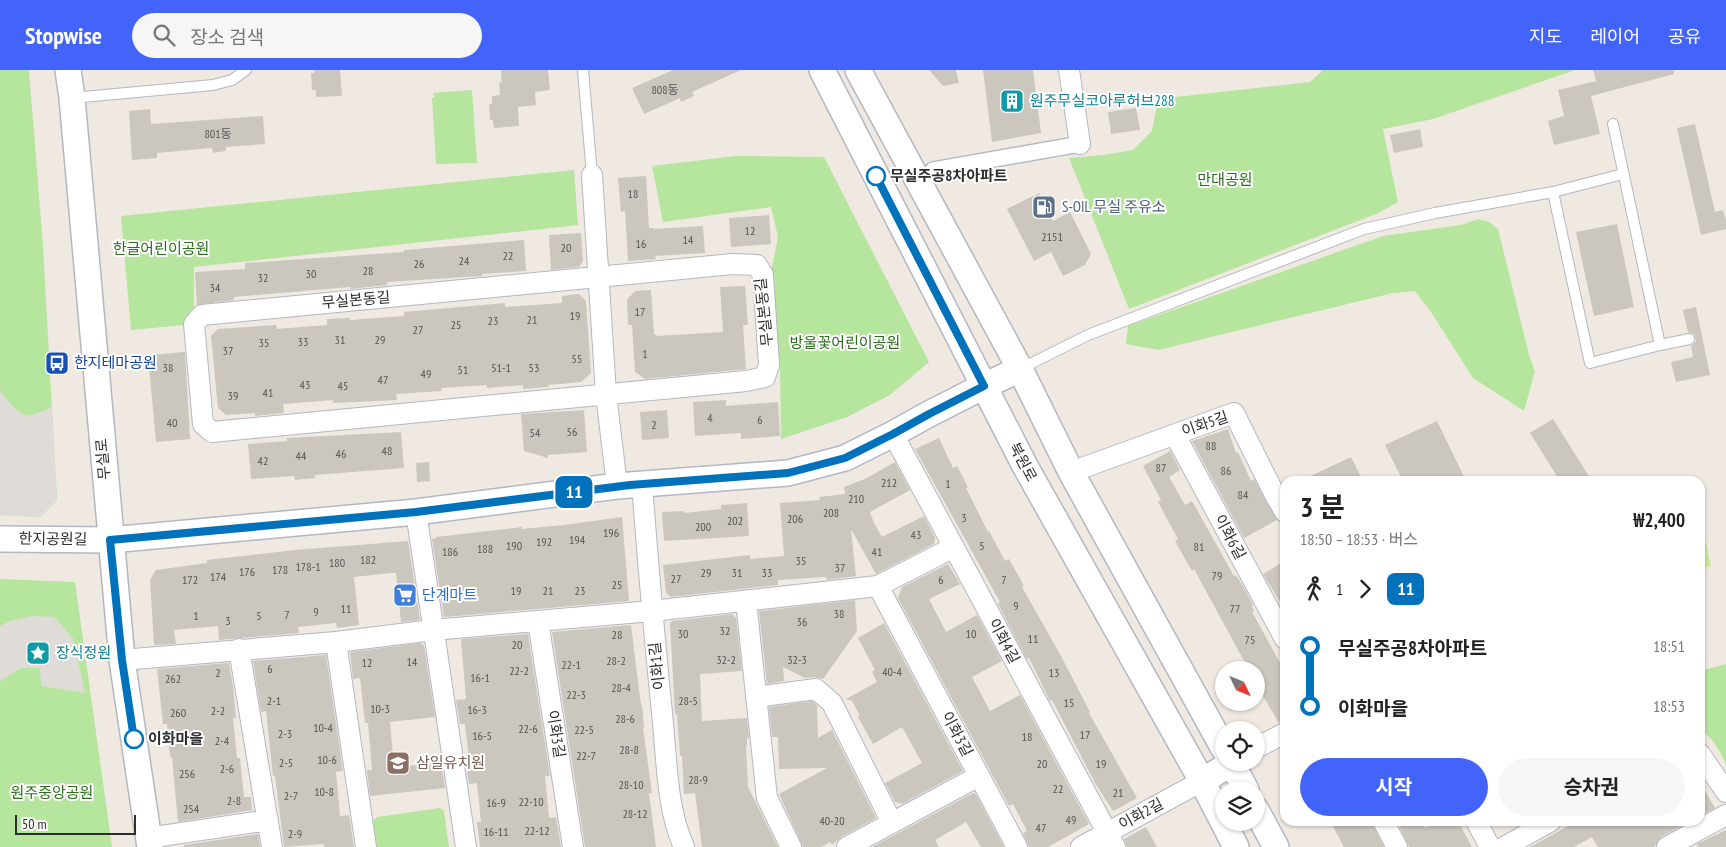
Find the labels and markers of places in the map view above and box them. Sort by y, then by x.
building icon: 원주무실코아루허브288 [999,88,1025,114]
place label: 원주무실코아루허브288 [1030,91,1174,110]
marker: 무실주공8차아파트 [866,166,886,186]
place label: 무실주공8차아파트 [890,166,1008,185]
fuel station icon: S-OIL 무실 주유소 [1031,194,1057,220]
place label: S-OIL 무실 주유소 [1062,197,1166,216]
bus stop icon: 한지테마공원 [44,350,70,376]
place label: 한지테마공원 [74,353,157,372]
supermarket icon: 단계마트 [392,582,418,608]
place label: 단계마트 [422,585,477,604]
place icon: 장식정원 [25,640,51,666]
place label: 장식정원 [56,643,111,662]
marker: 이화마을 [124,729,144,749]
place label: 이화마을 [148,729,203,748]
school or university icon: 삼일유치원 [385,750,411,776]
place label: 삼일유치원 [416,753,485,772]

